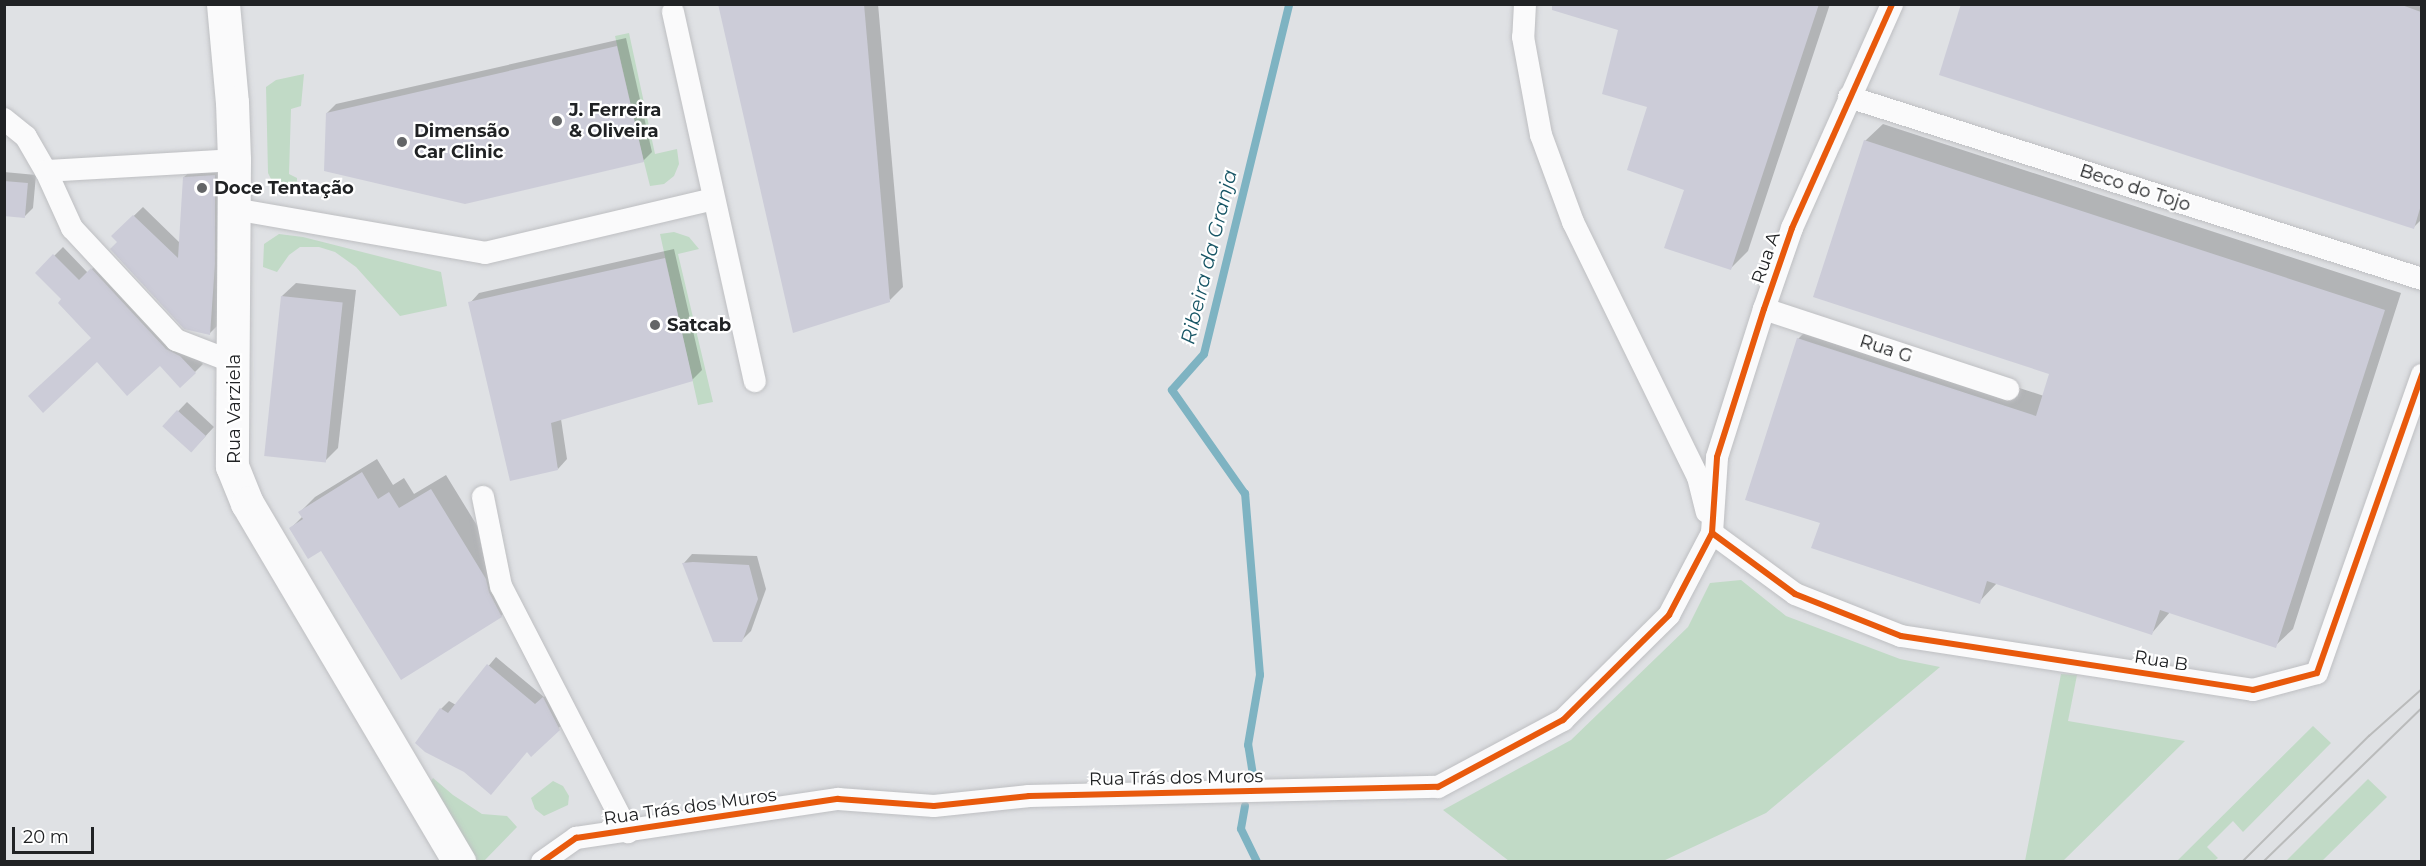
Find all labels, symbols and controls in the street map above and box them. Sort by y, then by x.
place label: J. Ferreira & Oliveira [569,100,661,142]
marker: J. Ferreira & Oliveira [550,114,564,128]
place label: Dimensão Car Clinic [414,121,510,164]
marker: Dimensão Car Clinic [395,135,409,149]
street label: Beco do Tojo [2077,160,2193,216]
water label: Ribeira da Granja [1176,167,1242,347]
place label: Doce Tentação [214,177,354,199]
marker: Doce Tentação [195,181,209,195]
street label: Rua A [1747,229,1785,287]
place label: Satcab [667,314,731,336]
marker: Satcab [648,318,662,332]
street label: Rua G [1857,330,1915,368]
street label: Rua Varziela [223,354,245,464]
street label: Rua B [2133,646,2189,676]
street label: Rua Trás dos Muros [1089,766,1263,790]
street label: Rua Trás dos Muros [602,784,778,830]
scale bar [15,815,98,853]
text: 20 m [23,826,69,848]

